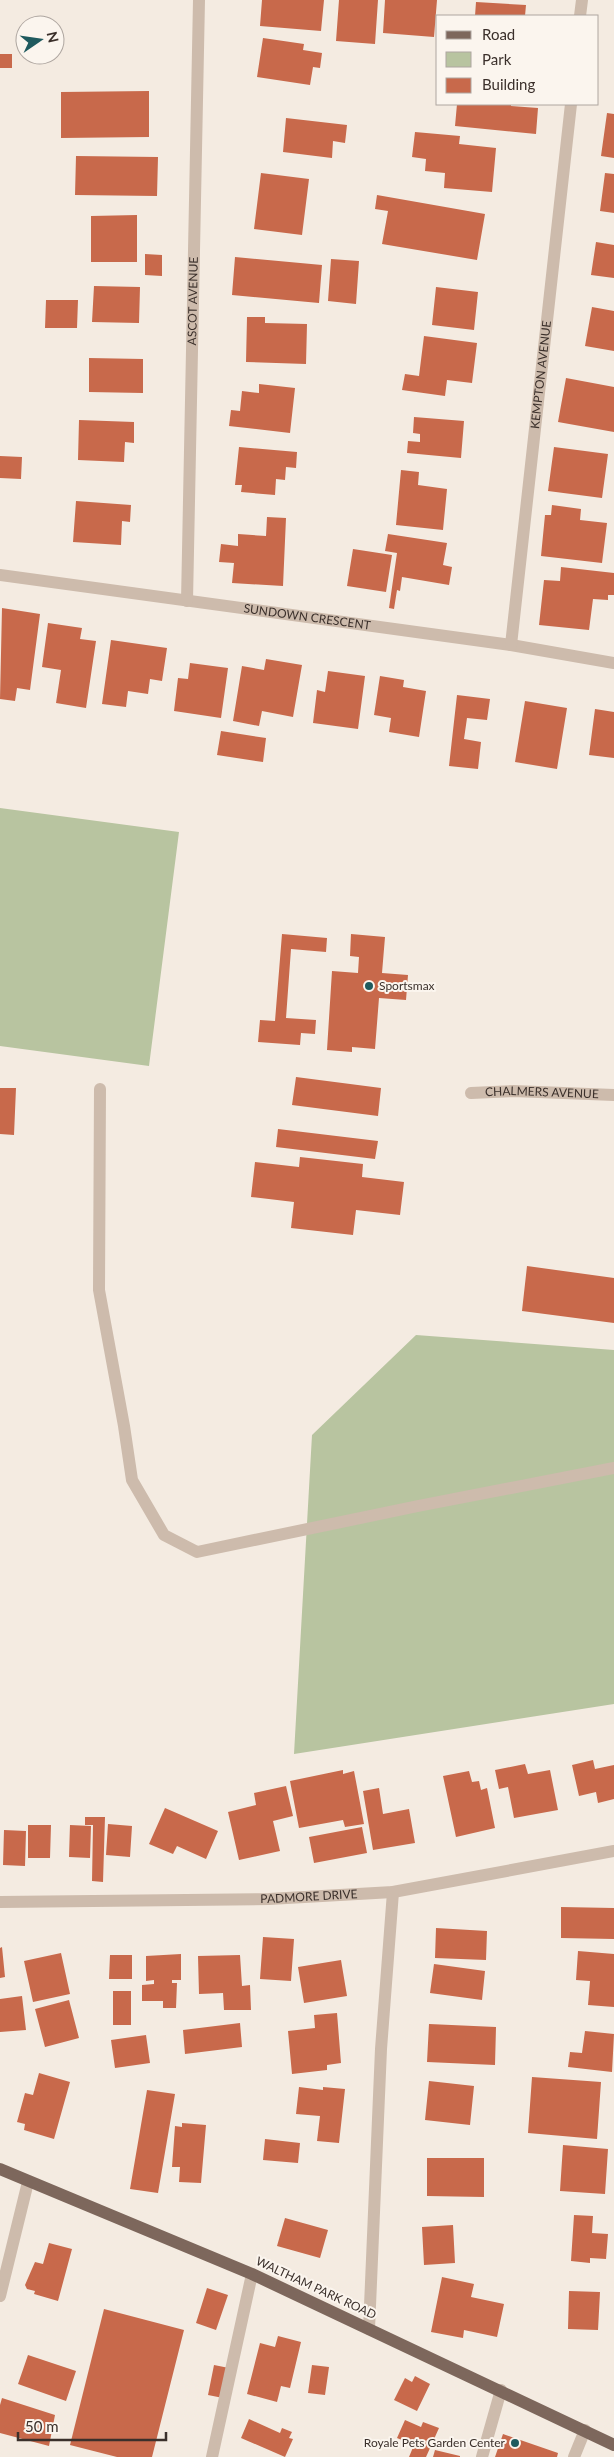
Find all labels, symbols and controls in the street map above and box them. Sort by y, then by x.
north arrow [15,15,65,65]
legend [436,15,599,105]
text: Road [482,25,515,43]
text: N [44,30,63,44]
text: Park [482,50,512,68]
text: Building [482,75,535,93]
street label: ASCOT AVENUE [184,257,201,346]
street label: KEMPTON AVENUE [527,320,554,430]
street label: SUNDOWN CRESCENT [243,600,372,633]
place label: Sportsmax [379,978,435,993]
marker: Sportsmax [363,980,375,992]
street label: CHALMERS AVENUE [485,1083,599,1101]
street label: PADMORE DRIVE [260,1886,358,1906]
street label: WALTHAM PARK ROAD [254,2253,379,2322]
scale bar [18,2410,165,2442]
text: 50 m [25,2417,59,2435]
place label: Royale Pets Garden Center [364,2435,506,2450]
marker: Royale Pets Garden Center [509,2437,521,2449]

